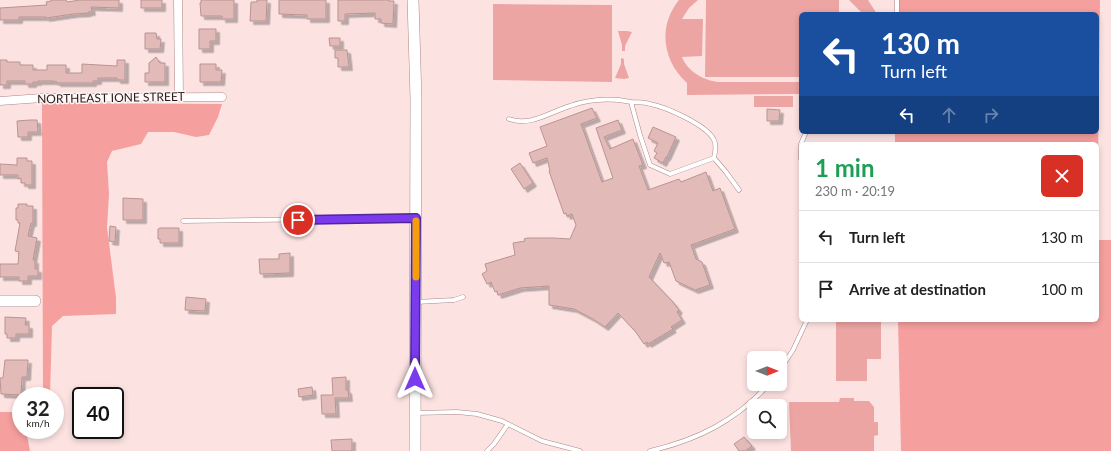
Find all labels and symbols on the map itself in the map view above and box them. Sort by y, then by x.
street label: NORTHEAST IONE STREET [37,89,185,106]
pin [281,203,315,237]
north arrow [747,351,787,391]
position arrow [394,358,436,400]
speed limit sign: 40 [72,387,124,439]

